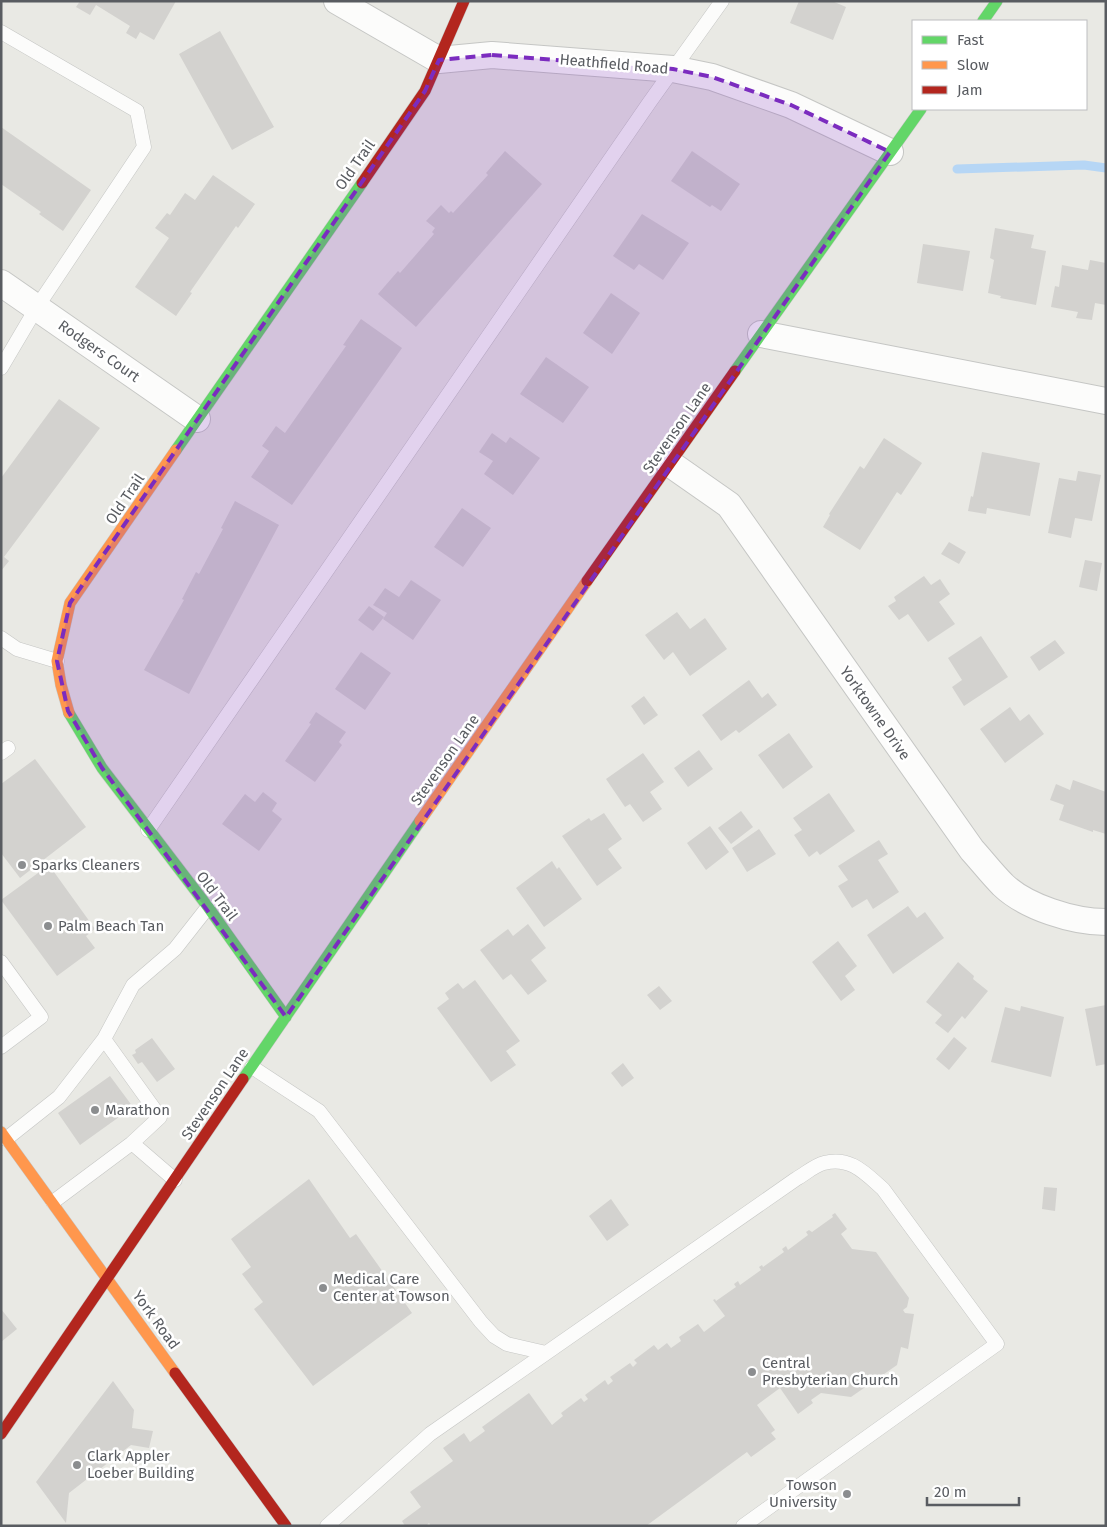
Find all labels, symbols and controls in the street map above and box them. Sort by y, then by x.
legend [912,20,1087,110]
text: Fast [957,31,984,49]
street label: Heathfield Road [559,50,669,78]
text: Slow [957,56,989,74]
text: Jam [957,81,983,99]
street label: Old Trail [331,136,379,194]
street label: Rodgers Court [55,316,144,386]
street label: Stevenson Lane [639,379,715,477]
street label: Old Trail [102,470,149,528]
street label: Yorktowne Drive [836,663,914,763]
street label: Stevenson Lane [407,711,483,809]
place label: Sparks Cleaners [32,856,140,874]
marker: Sparks Cleaners [16,859,28,871]
street label: Old Trail [193,868,242,925]
place label: Palm Beach Tan [58,917,164,935]
marker: Palm Beach Tan [42,920,54,932]
street label: Stevenson Lane [178,1045,252,1143]
place label: Marathon [105,1101,170,1119]
marker: Marathon [89,1104,101,1116]
place label: Medical Care Center at Towson [333,1270,450,1305]
marker: Medical Care Center at Towson [317,1282,329,1294]
street label: York Road [129,1287,183,1353]
place label: Central Presbyterian Church [762,1354,899,1389]
marker: Central Presbyterian Church [746,1366,758,1378]
place label: Clark Appler Loeber Building [87,1447,194,1482]
marker: Clark Appler Loeber Building [71,1459,83,1471]
scale bar [927,1474,1020,1506]
place label: Towson University [769,1476,838,1511]
text: 20 m [934,1483,967,1501]
marker: Towson University [841,1488,853,1500]

